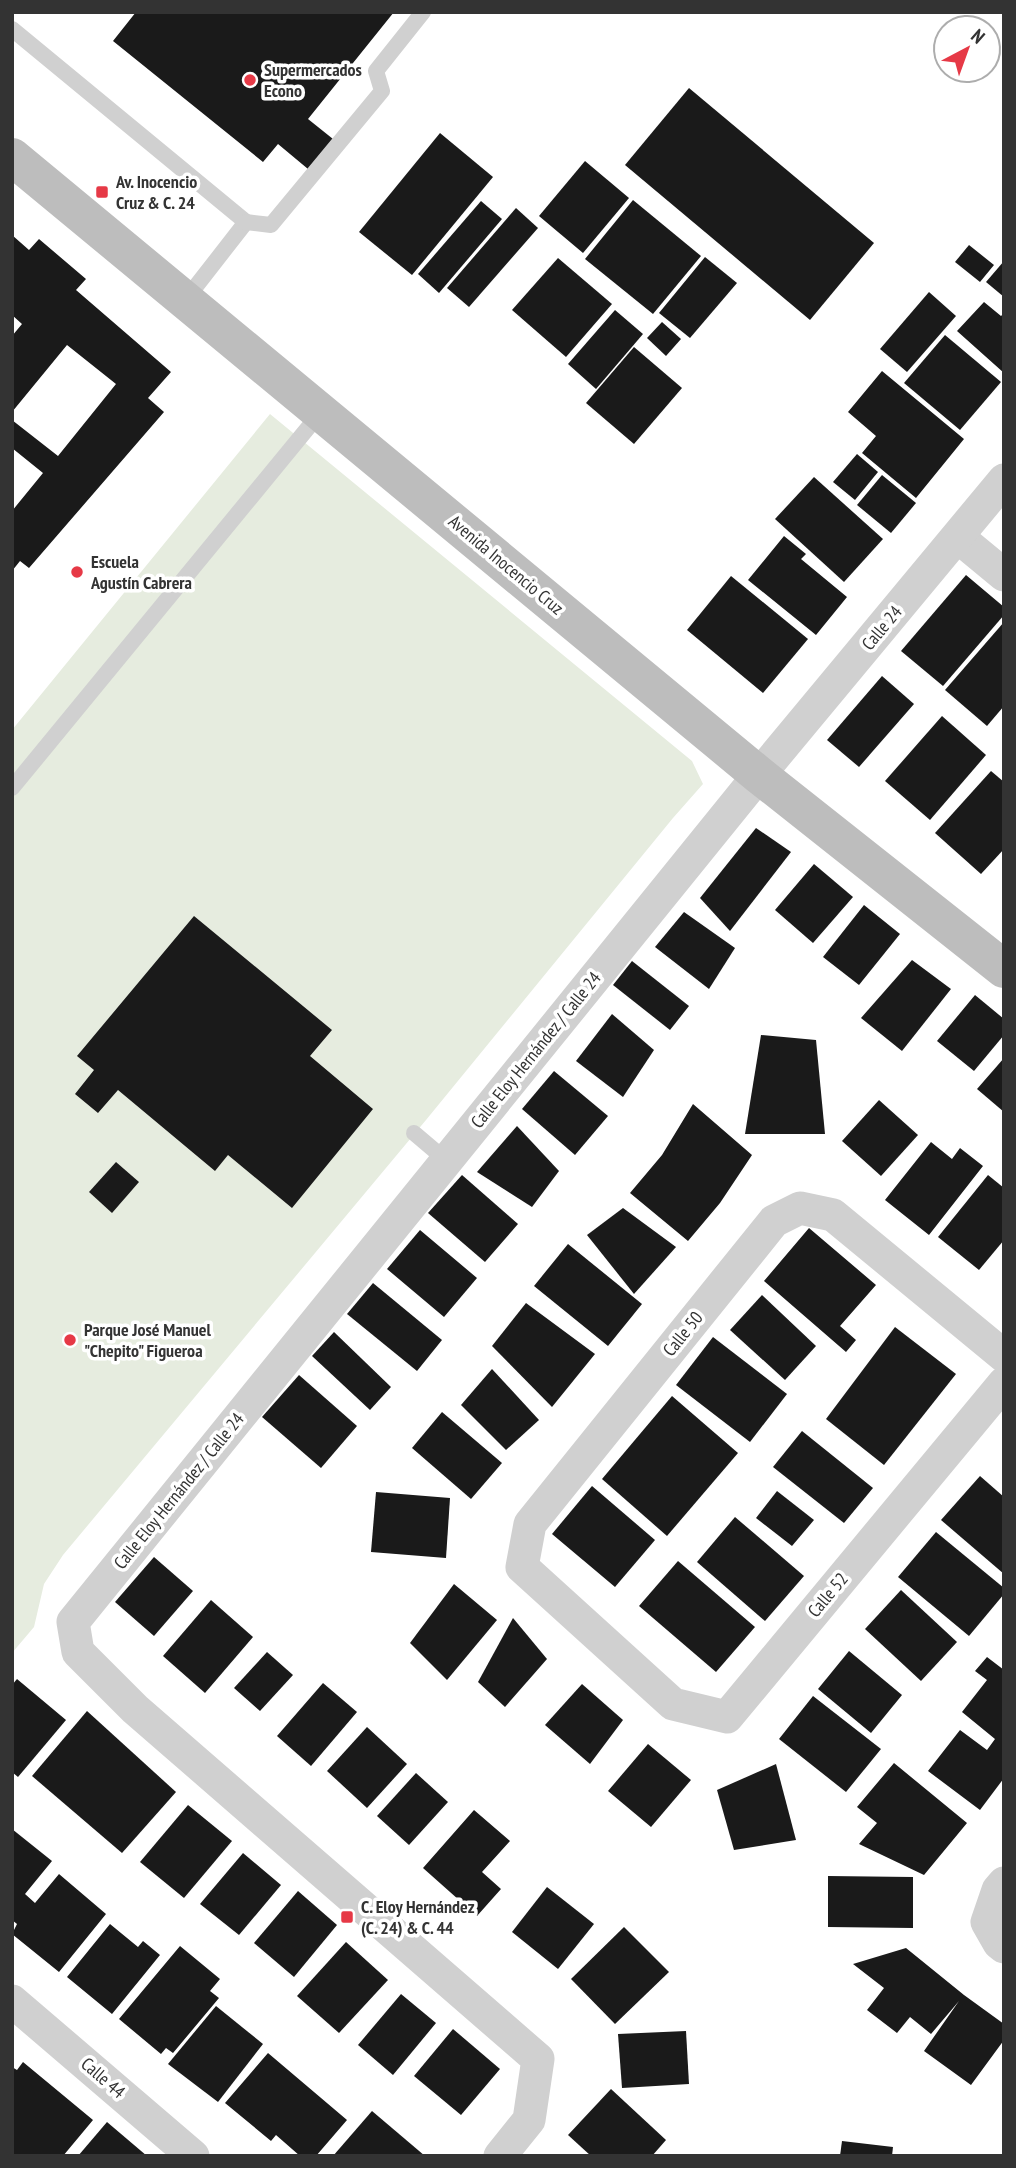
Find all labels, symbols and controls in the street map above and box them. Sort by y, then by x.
north arrow [932,14,1002,84]
text: N [966,24,990,49]
place label: Supermercados Econo [264,58,362,102]
marker: Supermercados Econo [242,72,258,88]
place label: Av. Inocencio Cruz & C. 24 [115,170,197,214]
marker: Av. Inocencio Cruz & C. 24 [94,184,110,200]
street label: Avenida Inocencio Cruz [444,510,569,620]
place label: Escuela Agustín Cabrera [90,550,192,594]
marker: Escuela Agustín Cabrera [69,564,85,580]
street label: Calle 24 [856,601,907,655]
street label: Calle Eloy Hernández / Calle 24 [465,967,606,1133]
street label: Calle 50 [658,1307,708,1361]
place label: Parque José Manuel "Chepito" Figueroa [84,1318,211,1362]
marker: Parque José Manuel "Chepito" Figueroa [62,1332,78,1348]
street label: Calle Eloy Hernández / Calle 24 [108,1408,249,1574]
street label: Calle 52 [802,1568,853,1622]
place label: C. Eloy Hernández (C. 24) & C. 44 [361,1895,475,1939]
marker: C. Eloy Hernández (C. 24) & C. 44 [339,1909,355,1925]
street label: Calle 44 [77,2052,130,2103]

